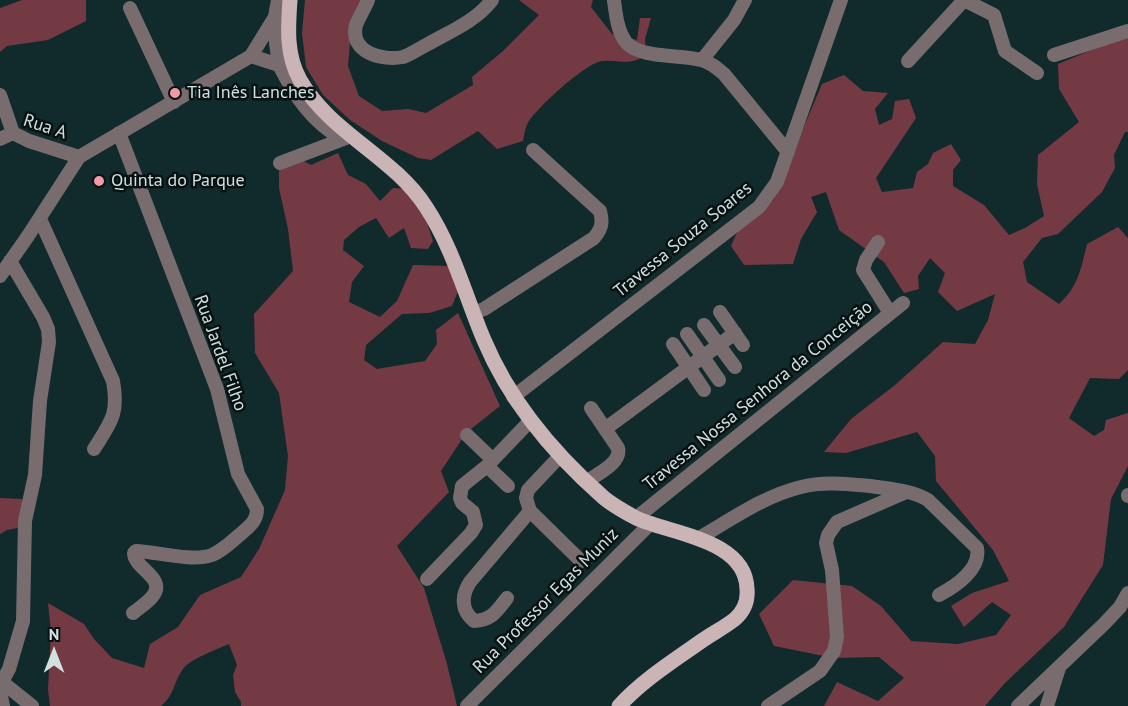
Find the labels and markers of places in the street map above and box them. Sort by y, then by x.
place label: Tia Inês Lanches [187,82,315,104]
marker: Tia Inês Lanches [168,86,182,100]
place label: Quinta do Parque [111,170,245,192]
marker: Quinta do Parque [92,174,106,188]

